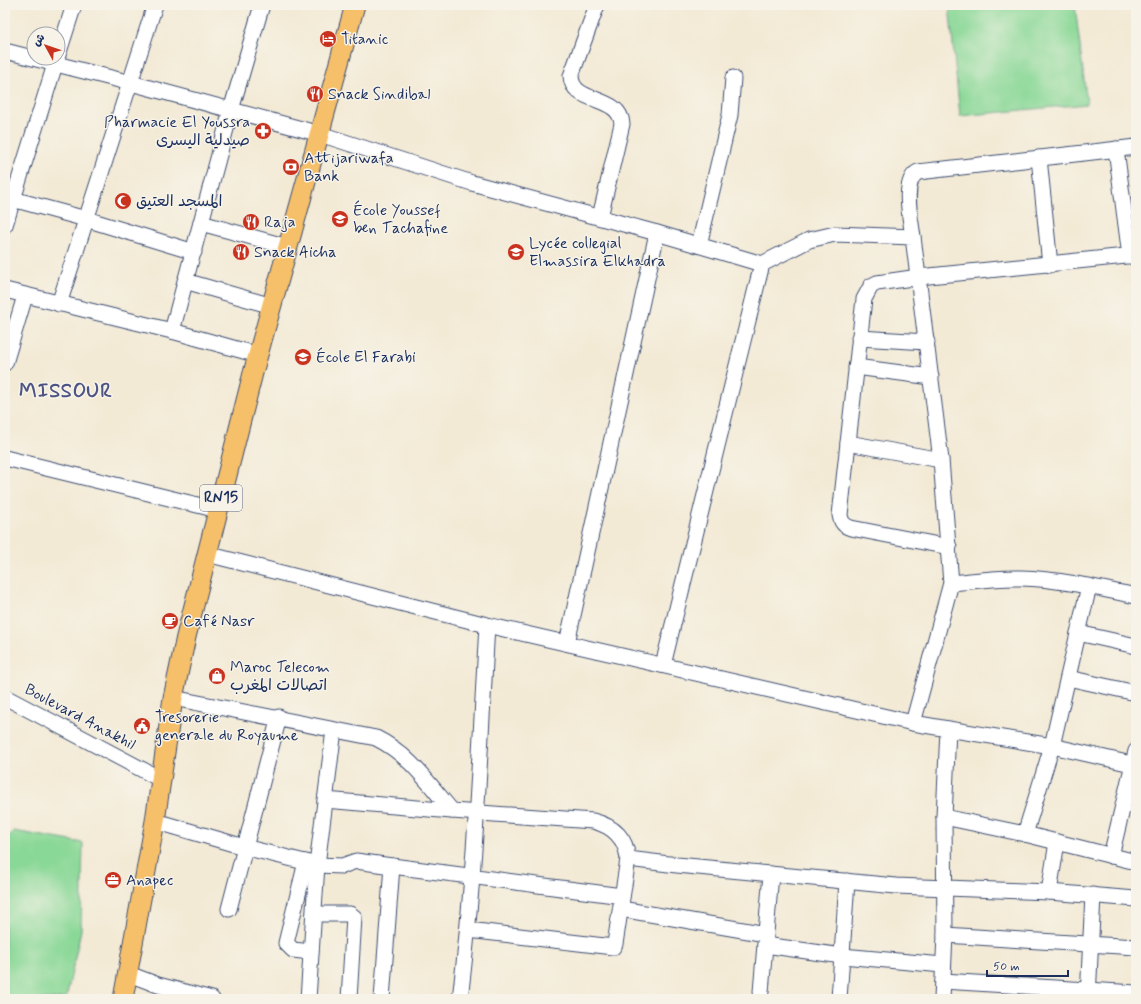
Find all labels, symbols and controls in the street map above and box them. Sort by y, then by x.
north arrow [26,26,66,66]
hotel icon: Titanic [318,29,338,49]
place label: Titanic [341,29,389,50]
text: ش [30,31,48,49]
restaurant icon: Snack Sindibal [305,84,325,104]
place label: Snack Sindibal [328,84,430,105]
place label: Pharmacie El Youssra صيدلية اليسرى [104,112,250,151]
pharmacy icon: Pharmacie El Youssra صيدلية اليسرى [253,121,273,141]
place label: Attijariwafa Bank [304,148,394,187]
bank icon: Attijariwafa Bank [281,157,301,177]
mosque icon: المسجد العتيق [113,191,133,211]
place label: المسجد العتيق [136,191,222,212]
place label: École Youssef ben Tachafine [353,200,448,239]
school or university icon: École Youssef ben Tachafine [330,209,350,229]
restaurant icon: Raja [241,212,261,232]
place label: Raja [264,212,296,233]
place label: Lycée collegial Elmassira Elkhadra [529,233,666,272]
restaurant icon: Snack Aicha [231,242,251,262]
place label: Snack Aicha [254,242,337,263]
school or university icon: Lycée collegial Elmassira Elkhadra [506,242,526,262]
school or university icon: École El Farabi [293,347,313,367]
place label: École El Farabi [316,347,416,368]
district label: MISSOUR [19,378,113,405]
road number: RN15 [200,485,242,511]
cafe icon: Café Nasr [160,611,180,631]
place label: Café Nasr [183,611,255,632]
place label: Maroc Telecom اتصالات المغرب [230,657,330,696]
shop icon: Maroc Telecom اتصالات المغرب [207,666,227,686]
street label: Boulevard Anakhil [21,679,139,755]
place label: Tresorerie generale du Royaume [155,707,299,746]
public building icon: Tresorerie generale du Royaume [132,716,152,736]
office icon: Anapec [103,870,123,890]
place label: Anapec [126,870,173,891]
scale bar [987,952,1068,978]
text: 50 m [993,959,1020,975]

